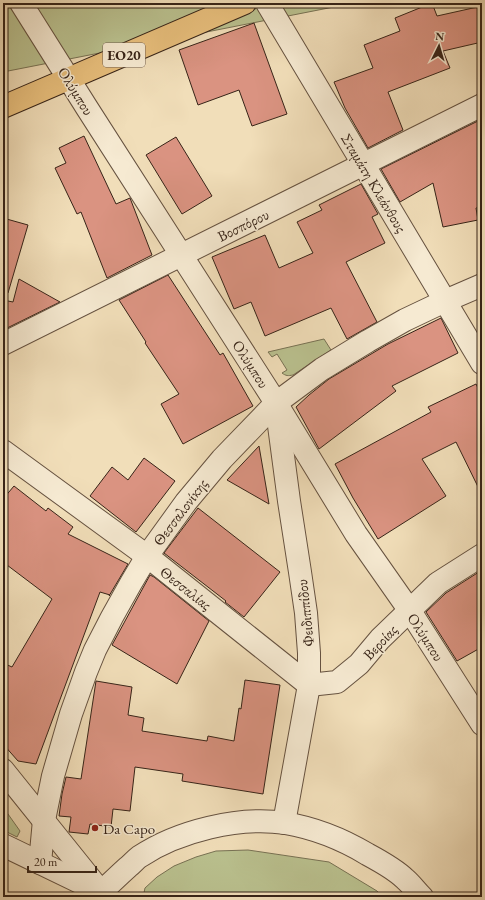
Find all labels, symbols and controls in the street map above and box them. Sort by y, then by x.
north arrow [419,26,459,66]
text: N [435,29,445,43]
road number: ΕΟ20 [103,43,145,67]
street label: Ολύμπου [54,63,98,119]
street label: Σταμάτη Κλεάνθους [337,130,411,236]
street label: Βοσπόρου [214,204,272,246]
street label: Ολύμπου [228,336,274,392]
street label: Θεσσαλονίκης [148,475,212,549]
street label: Θεσσαλίας [156,562,216,614]
street label: Φειδιππίδου [292,578,318,648]
street label: Ολύμπου [403,609,449,665]
street label: Βεροίας [359,620,401,664]
place label: Da Capo [103,819,155,838]
marker: Da Capo [90,823,100,833]
scale bar [28,848,96,874]
text: 20 m [34,854,58,870]

